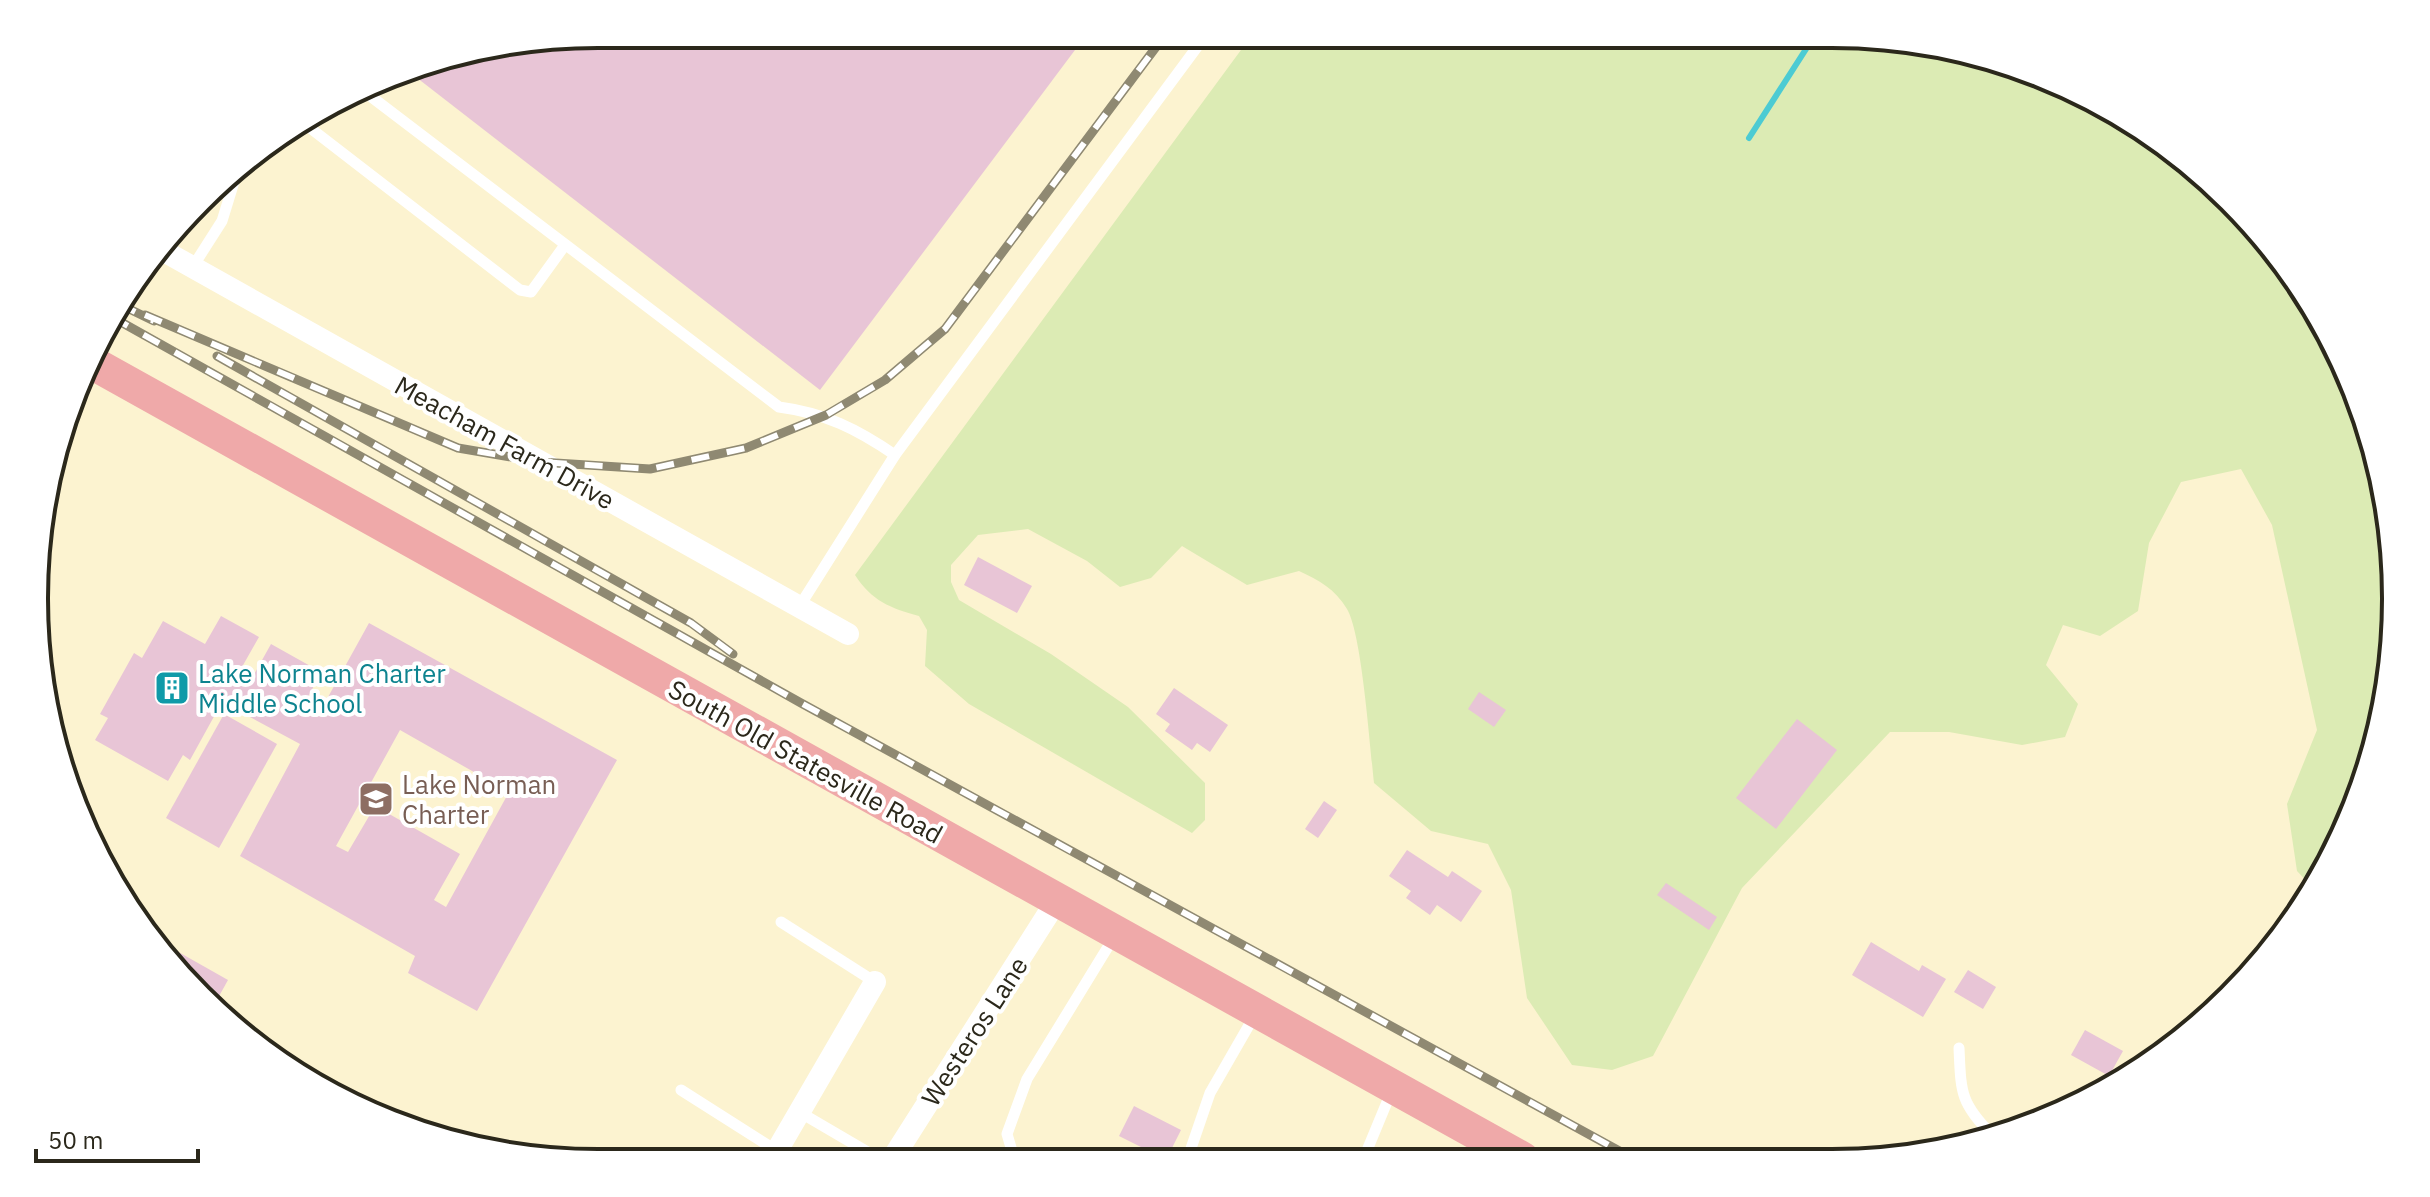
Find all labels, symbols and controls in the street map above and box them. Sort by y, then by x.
street label: Meacham Farm Drive [389,368,621,516]
place label: Lake Norman Charter Middle School [198,656,446,720]
building icon: Lake Norman Charter Middle School [153,669,191,707]
street label: South Old Statesville Road [663,671,949,851]
place label: Lake Norman Charter [402,767,556,831]
school or university icon: Lake Norman Charter [357,780,395,818]
street label: Westeros Lane [913,950,1035,1112]
scale bar [36,1113,198,1163]
text: 50 m [48,1124,103,1156]

